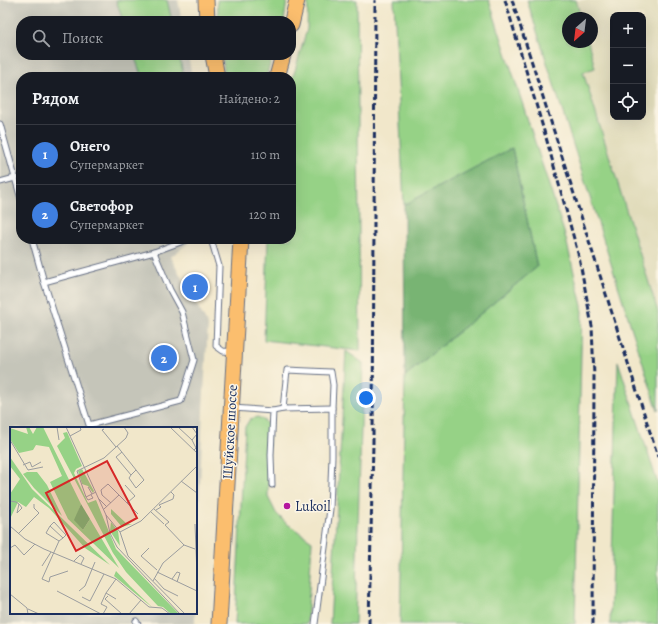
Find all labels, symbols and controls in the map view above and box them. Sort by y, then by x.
north arrow [562,12,598,48]
map controls [610,12,646,120]
button: + [610,12,646,48]
search box [16,16,296,60]
icon: search [30,27,52,49]
text: Поиск [62,28,103,48]
button: − [610,48,646,84]
button: locate [610,84,646,120]
text: Рядом [32,87,79,110]
text: Найдено: 2 [219,90,280,107]
text: Онего [70,136,110,156]
text: 1 [43,146,47,163]
text: 110 m [251,146,280,163]
text: Супермаркет [70,156,144,173]
text: Светофор [70,196,133,216]
text: 2 [42,206,48,223]
text: 120 m [249,206,280,223]
text: Супермаркет [70,216,144,233]
pin: 1 [182,272,208,302]
pin: 2 [151,343,177,373]
street label: Шуйское шоссе [218,384,242,480]
your location [356,388,376,408]
inset map [10,427,197,614]
place label: Lukoil [295,497,331,516]
marker: Lukoil [282,501,292,511]

